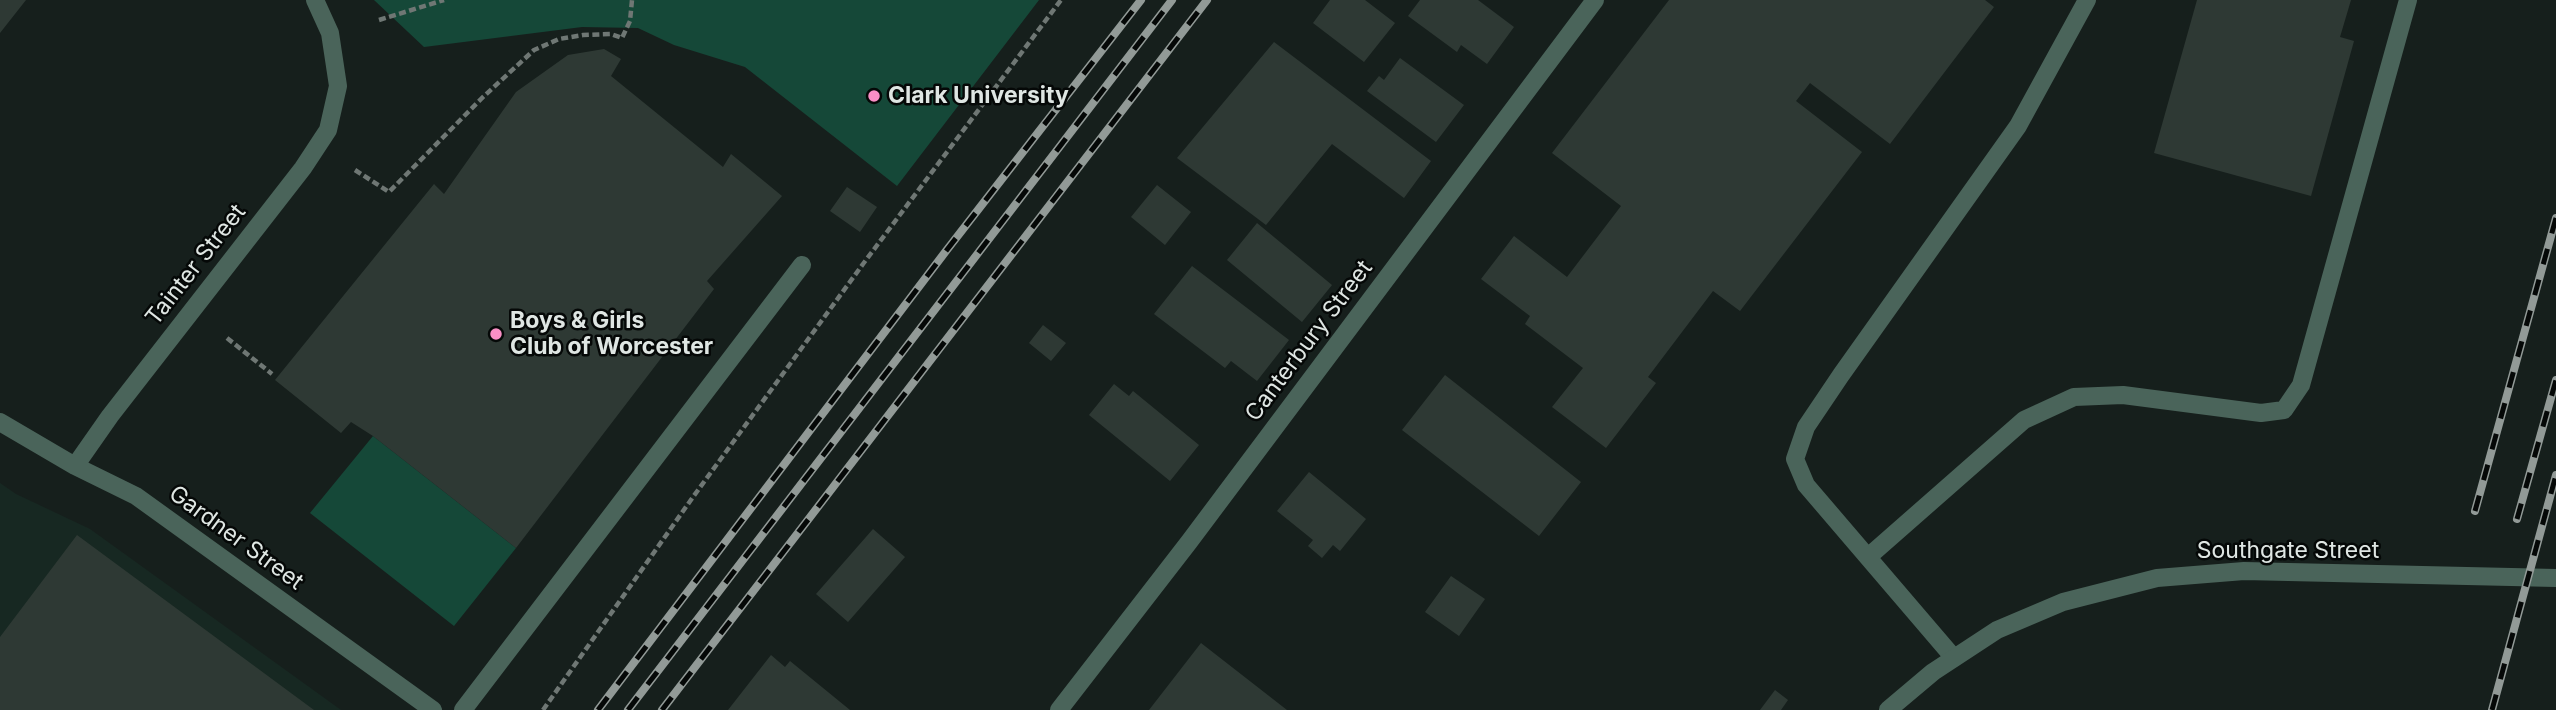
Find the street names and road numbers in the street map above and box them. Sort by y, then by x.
street label: Tainter Street [140,199,252,331]
street label: Canterbury Street [1240,255,1378,427]
street label: Gardner Street [163,480,309,596]
street label: Southgate Street [2197,537,2379,565]

